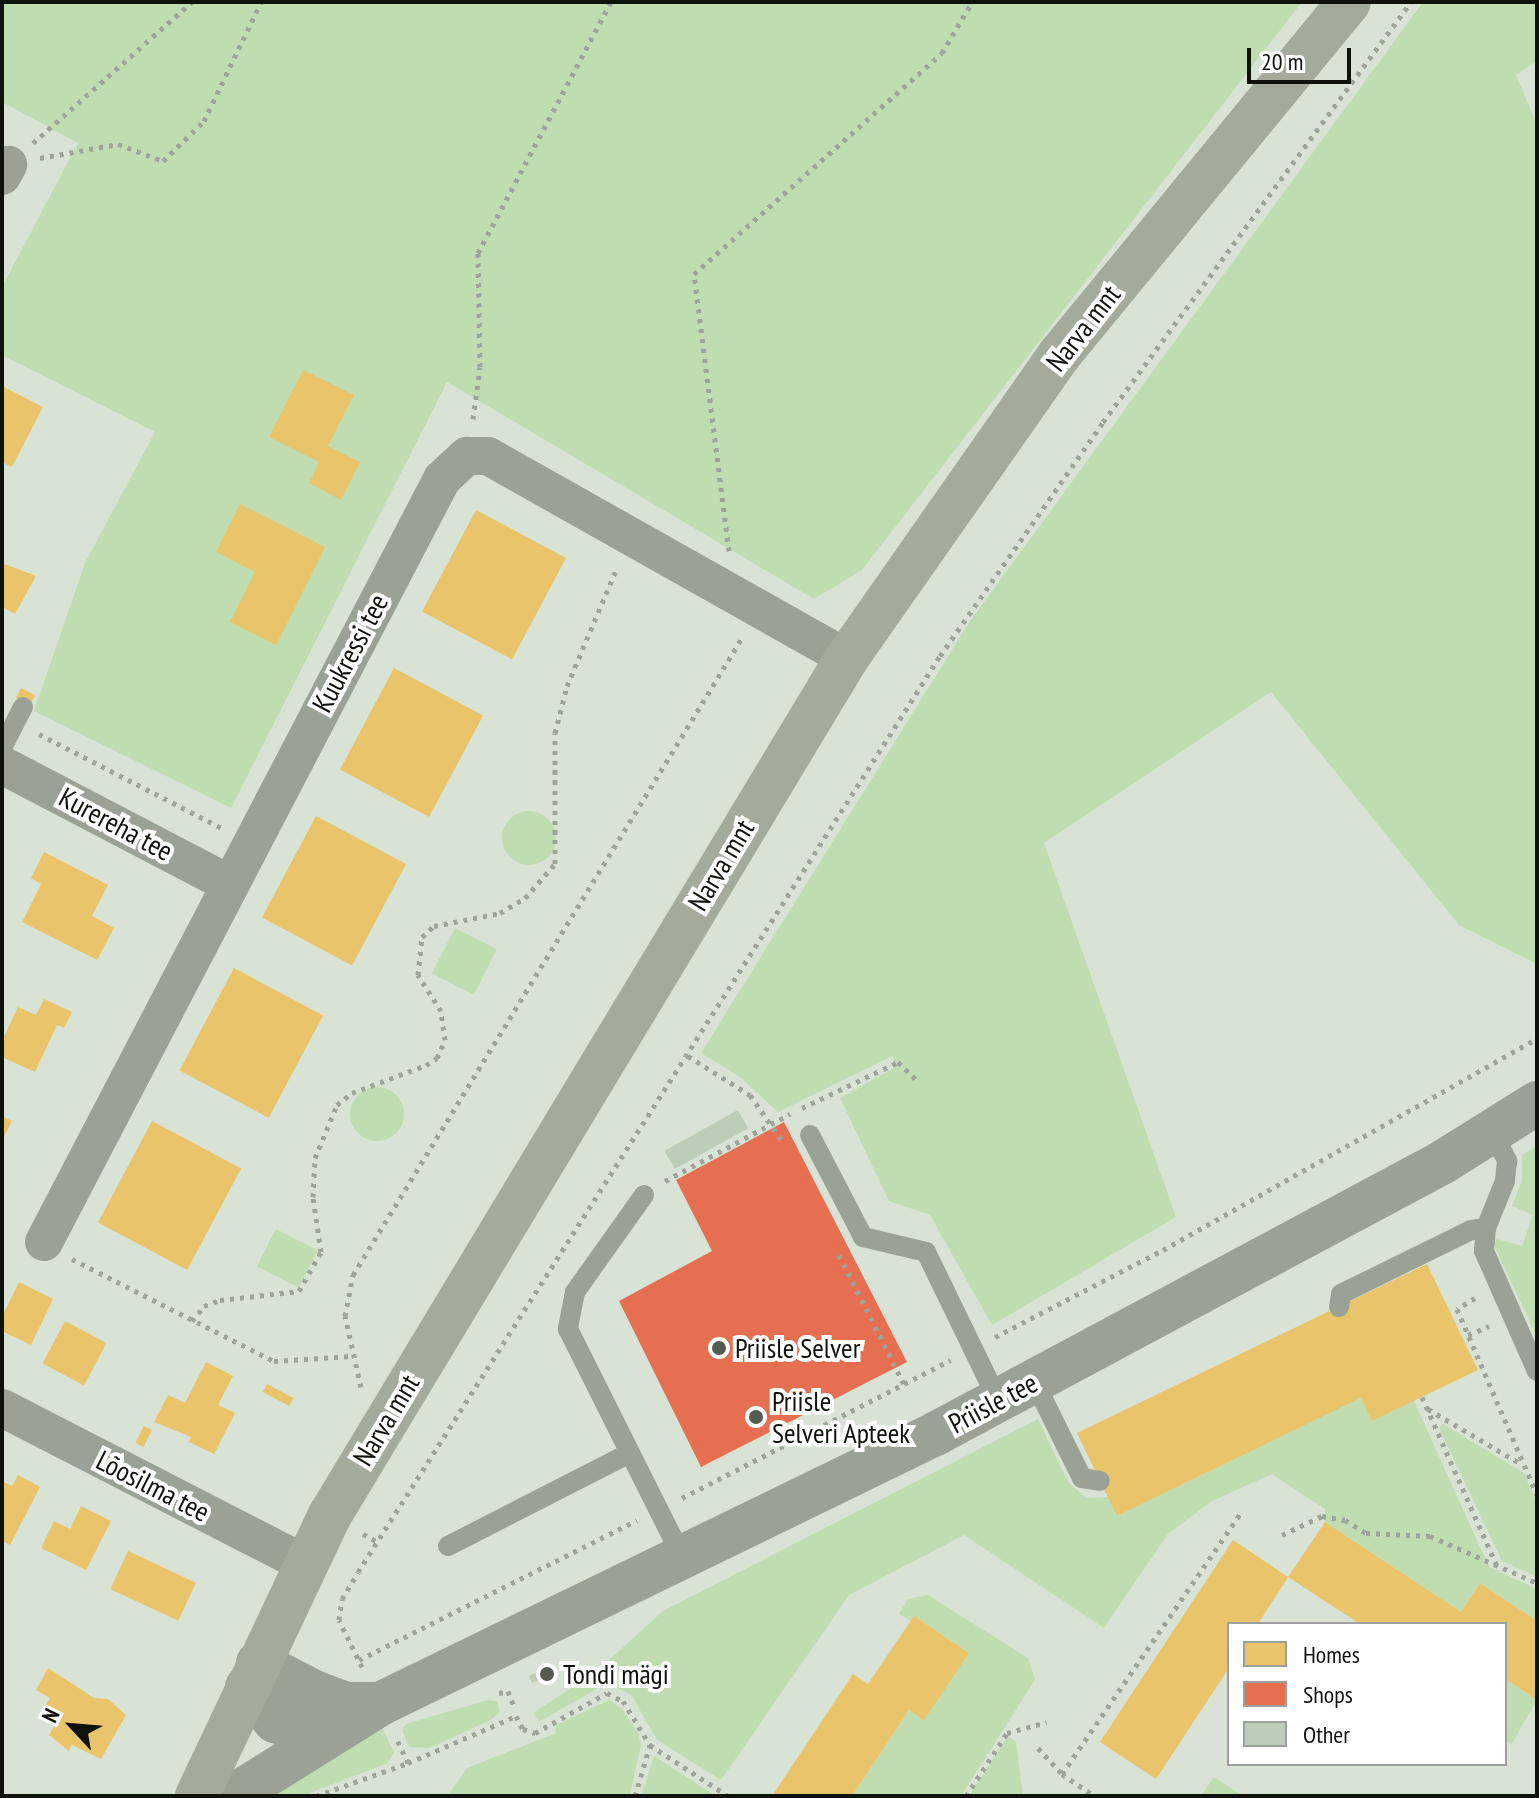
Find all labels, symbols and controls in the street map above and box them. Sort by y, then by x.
scale bar [1251,32,1355,82]
text: 20 m [1261,46,1303,77]
street label: Narva mnt [1039,278,1127,378]
street label: Kuukressi tee [305,588,395,718]
street label: Kurereha tee [54,780,178,868]
street label: Narva mnt [681,813,761,917]
place label: Priisle Selver [735,1331,860,1365]
marker: Priisle Selver [710,1339,728,1357]
street label: Priisle tee [943,1366,1043,1440]
street label: Narva mnt [346,1368,426,1472]
place label: Priisle Selveri Apteek [772,1384,911,1450]
marker: Priisle Selveri Apteek [747,1408,765,1426]
street label: Lõosilma tee [91,1443,215,1529]
legend [1227,1622,1507,1766]
text: Homes [1303,1639,1360,1670]
place label: Tondi mägi [563,1657,669,1691]
marker: Tondi mägi [538,1665,556,1683]
text: Shops [1303,1679,1353,1710]
north arrow [32,1686,112,1766]
text: N [35,1704,66,1727]
text: Other [1303,1719,1350,1750]

